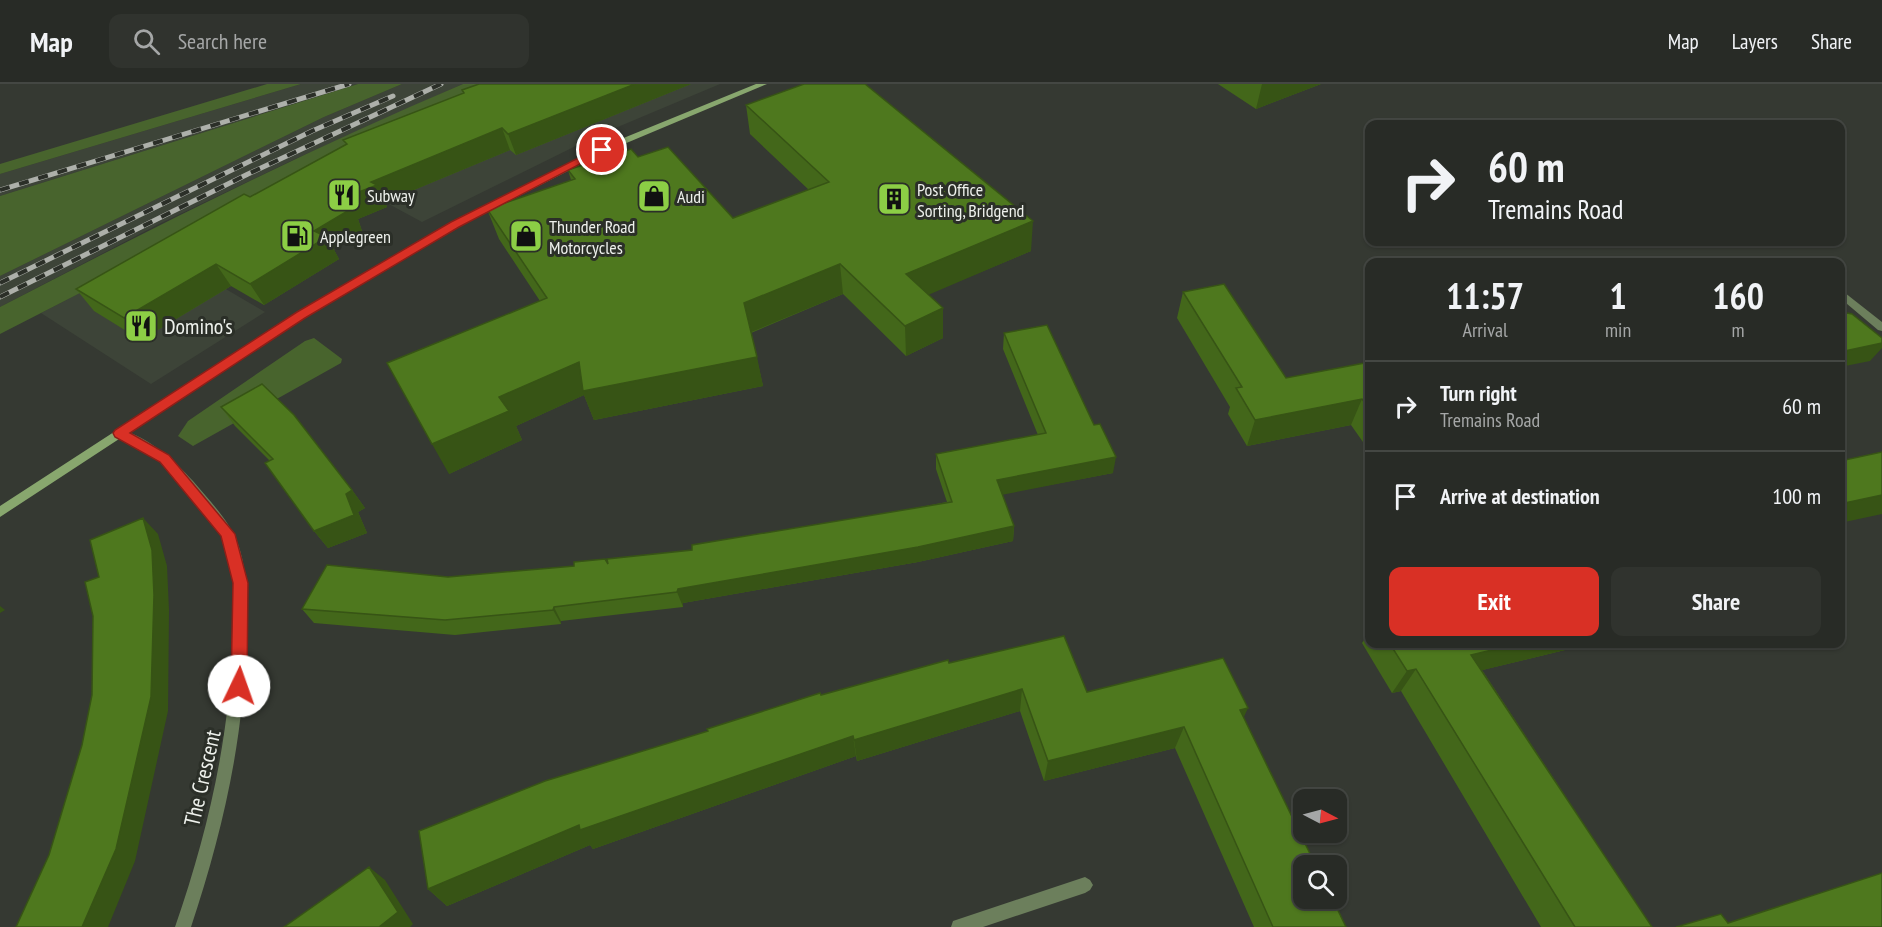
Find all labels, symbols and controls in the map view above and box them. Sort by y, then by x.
search box [109,14,529,68]
text: Map [30,23,73,60]
icon: search [130,25,163,58]
text: Search here [178,27,267,55]
text: Map [1668,28,1699,55]
text: Layers [1732,28,1778,55]
text: Share [1811,28,1852,55]
pin [576,124,627,175]
icon: arrive [585,133,618,166]
text: 60 m [1488,139,1565,194]
icon: right [1389,144,1467,222]
restaurant icon: Subway [326,177,362,213]
shop icon: Audi [636,178,672,214]
place label: Post Office Sorting, Bridgend [917,178,1024,222]
building icon: Post Office Sorting, Bridgend [876,181,912,217]
place label: Subway [367,184,415,207]
place label: Audi [677,185,705,208]
text: Tremains Road [1488,192,1623,226]
place label: Thunder Road Motorcycles [549,215,635,259]
fuel station icon: Applegreen [279,218,315,254]
shop icon: Thunder Road Motorcycles [508,218,544,254]
place label: Applegreen [320,225,391,248]
text: 11:57 [1446,272,1524,319]
text: 1 [1609,272,1627,319]
text: 160 [1712,272,1764,319]
restaurant icon: Domino's [123,308,159,344]
place label: Domino's [164,312,233,340]
text: Arrival [1462,317,1508,343]
text: min [1605,317,1631,343]
text: m [1732,317,1745,343]
text: Turn right [1440,379,1517,407]
icon: right [1389,390,1422,423]
text: 60 m [1782,392,1821,420]
text: Tremains Road [1440,407,1540,433]
icon: arrive [1389,480,1422,513]
text: Arrive at destination [1440,482,1600,510]
text: 100 m [1772,482,1821,510]
button: Exit [1389,567,1599,636]
button: Share [1611,567,1821,636]
position arrow [207,654,271,718]
street label: The Crescent [177,727,227,829]
north arrow [1293,789,1347,843]
map controls [1293,789,1347,909]
button: search [1293,855,1347,909]

